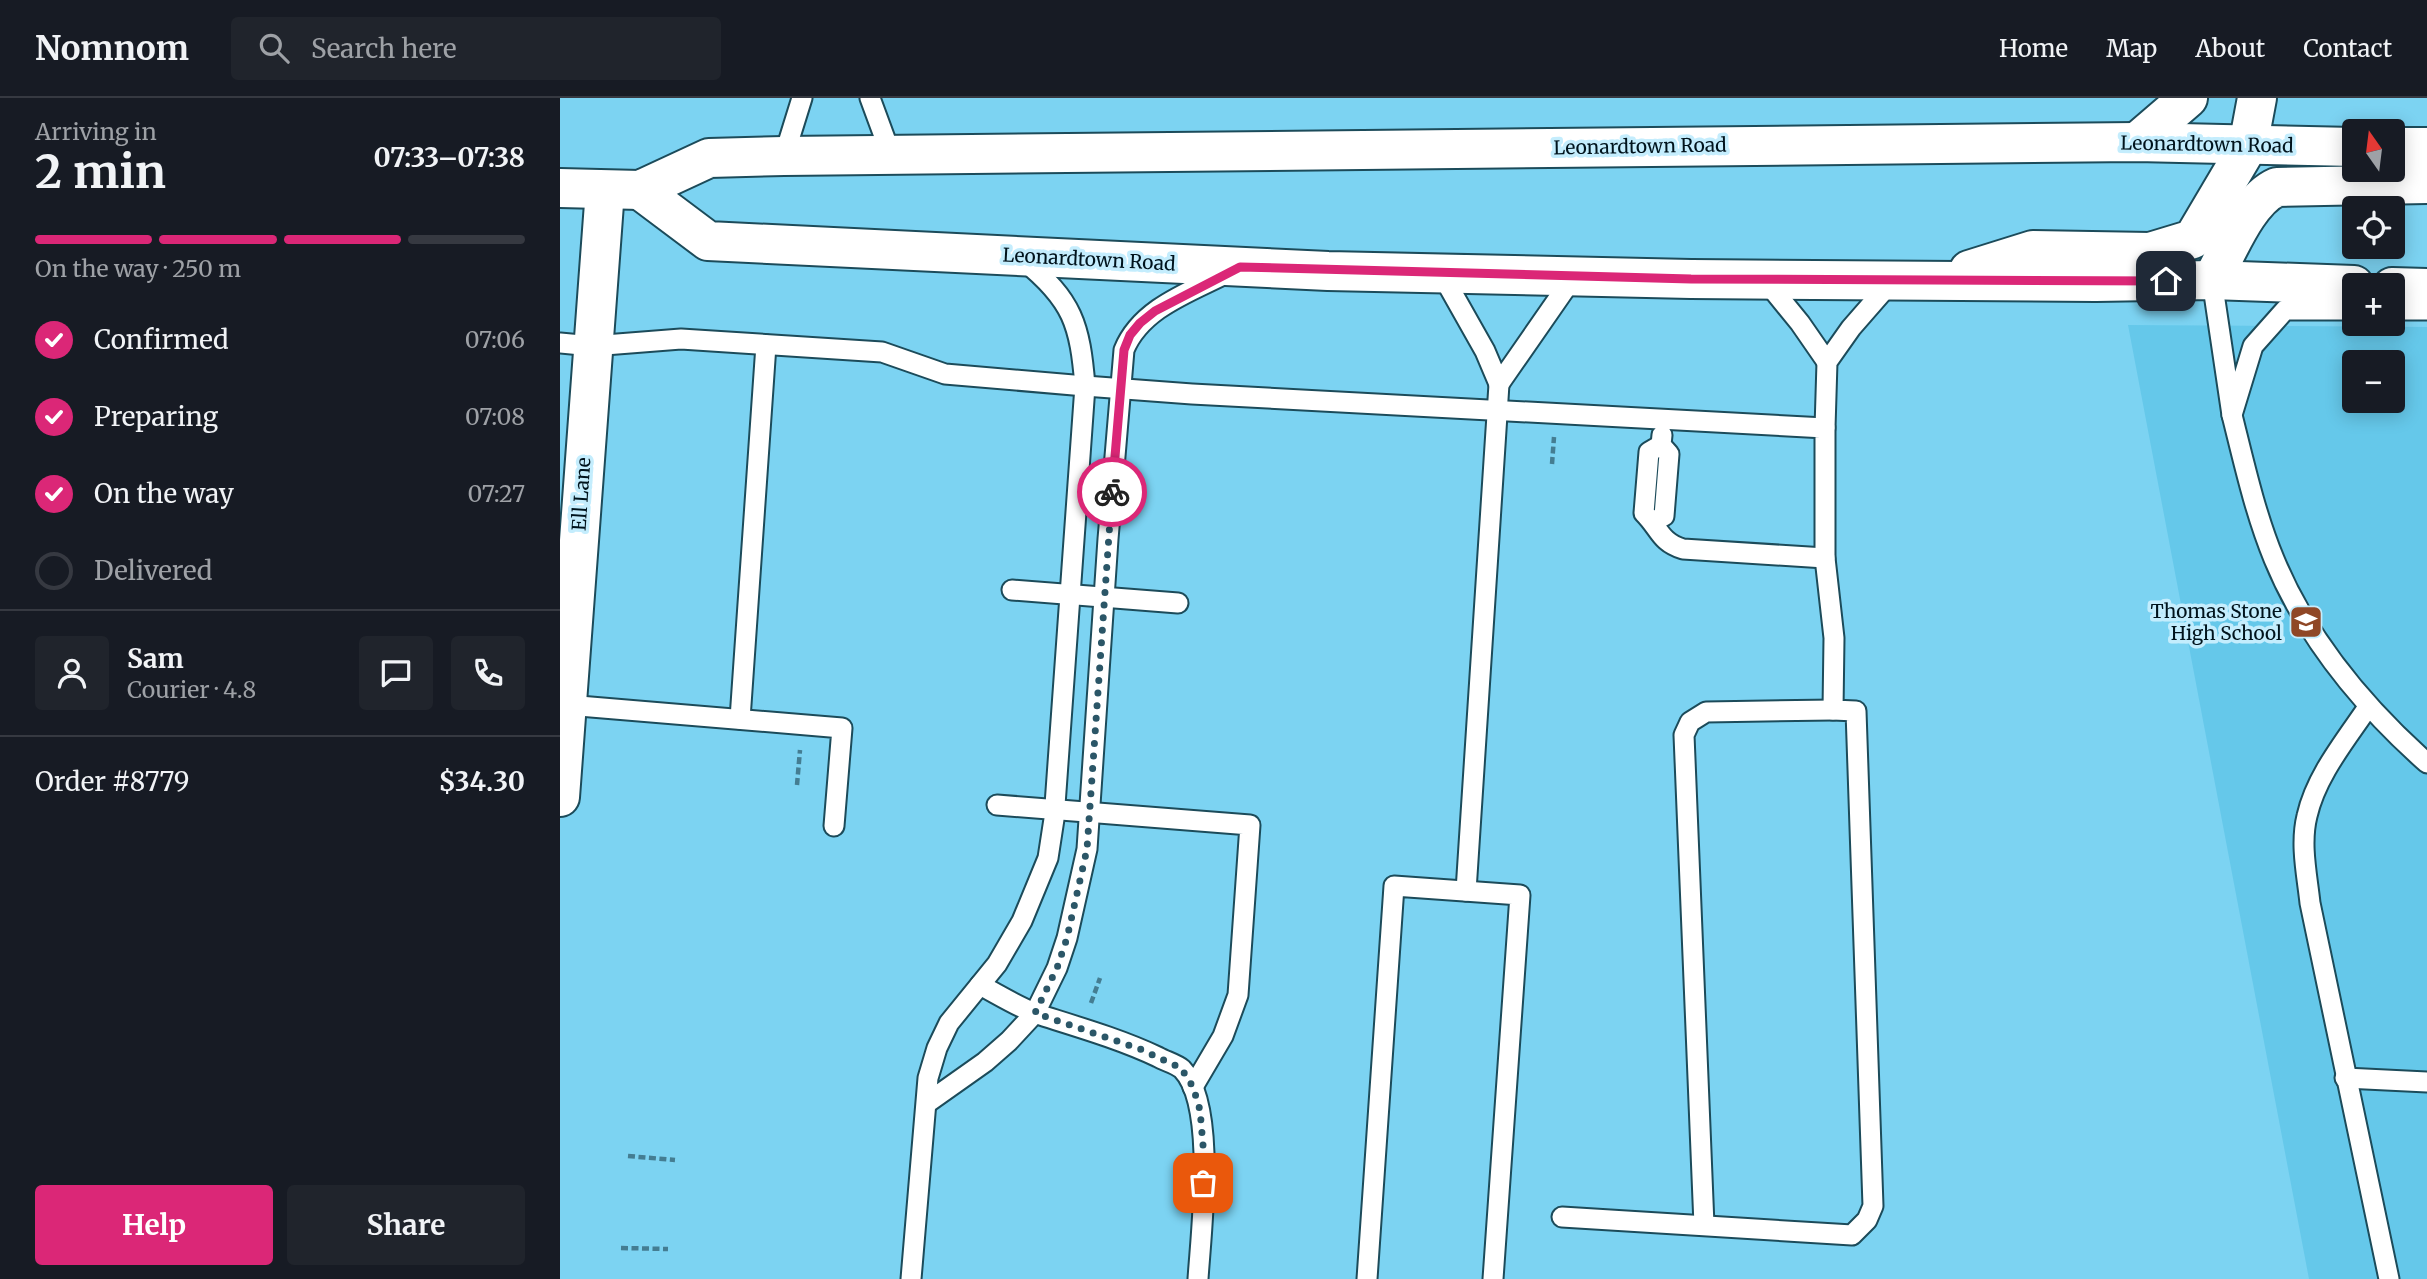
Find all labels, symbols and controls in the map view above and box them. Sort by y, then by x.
search box [231,17,721,80]
text: Nomnom [35,28,189,69]
icon: search [255,29,293,67]
text: Search here [311,32,457,65]
text: Home [1999,33,2068,64]
text: Map [2106,33,2157,64]
text: About [2195,33,2265,64]
text: Contact [2303,33,2392,64]
text: Arriving in [35,117,157,146]
north arrow [2342,119,2404,182]
map controls [2342,119,2405,413]
street label: Leonardtown Road [2120,130,2294,158]
street label: Leonardtown Road [1553,132,1727,160]
text: 07:33–07:38 [373,141,525,174]
text: 2 min [35,143,166,201]
button: locate [2342,196,2405,259]
street label: Leonardtown Road [1002,242,1176,276]
pin [2136,251,2196,311]
text: On the way · 250 m [35,254,241,283]
icon: home [2147,262,2185,300]
button: + [2342,273,2405,336]
icon: check [35,321,73,359]
text: Confirmed [94,323,229,356]
text: 07:06 [465,325,525,354]
button: − [2342,350,2405,413]
icon: check [35,398,73,436]
text: Preparing [94,400,218,433]
text: 07:08 [465,402,525,431]
street label: Ell Lane [566,456,596,532]
courier [1077,457,1147,527]
icon: bike [1093,473,1131,511]
icon: check [35,475,73,513]
text: On the way [94,477,234,510]
text: 07:27 [467,479,525,508]
text: Delivered [94,554,213,587]
place label: Thomas Stone High School [2150,599,2282,645]
school or university icon: Thomas Stone High School [2287,603,2325,641]
button: person [35,636,109,710]
button: chat [359,636,433,710]
button: phone [451,636,525,710]
text: Sam [127,642,184,675]
text: Courier · 4.8 [127,675,256,704]
text: Order #8779 [35,765,190,798]
text: $34.30 [438,765,525,798]
pin [1173,1153,1233,1213]
icon: bag [1184,1164,1222,1202]
button: Help [35,1185,273,1265]
button: Share [287,1185,525,1265]

